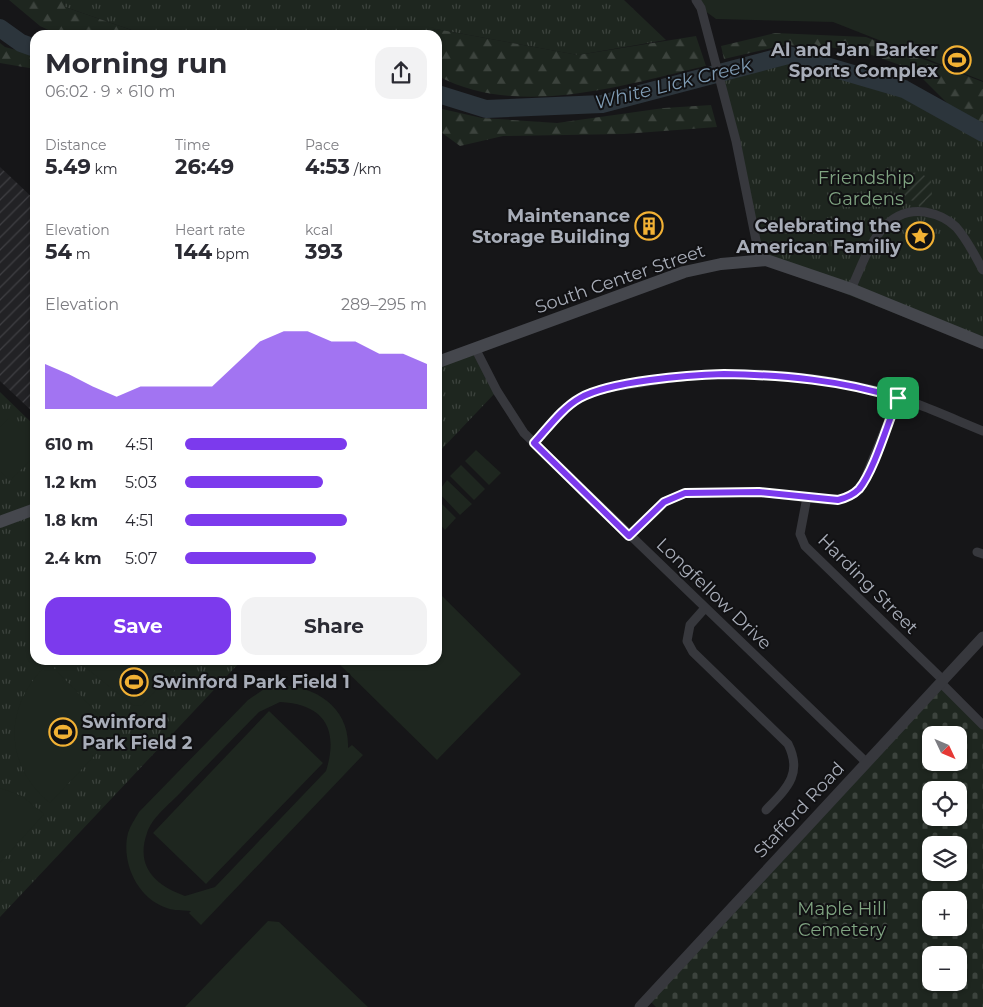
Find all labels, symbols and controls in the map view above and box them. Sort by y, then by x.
place label: Al and Jan Barker Sports Complex [770,39,938,82]
sports icon: Al and Jan Barker Sports Complex [942,45,972,75]
text: Morning run [45,46,227,80]
button: share [375,47,427,99]
water label: White Lick Creek [592,53,754,114]
text: 06:02 · 9 × 610 m [45,82,175,101]
text: Distance [45,136,107,154]
text: Time [175,136,210,154]
text: Pace [305,136,339,154]
text: 5.49 [45,154,91,179]
text: 26:49 [175,154,234,179]
text: 4:53 [305,154,350,179]
text: km [91,160,118,178]
text: /km [350,160,382,178]
park label: Friendship Gardens [818,167,914,210]
place label: Maintenance Storage Building [472,205,630,248]
building icon: Maintenance Storage Building [634,211,664,241]
place label: Celebrating the American Familiy [735,215,901,258]
text: Elevation [45,221,110,239]
text: Heart rate [175,221,245,239]
text: kcal [305,221,333,239]
place icon: Celebrating the American Familiy [905,221,935,251]
text: 54 [45,239,72,264]
text: 144 [175,239,212,264]
text: 393 [305,239,343,264]
street label: South Center Street [532,240,708,318]
text: m [72,245,91,263]
text: bpm [212,245,250,263]
text: Elevation [45,295,119,314]
text: 289–295 m [341,295,427,314]
pin [877,377,919,419]
icon: arrive [884,384,912,412]
text: 610 m [45,435,94,454]
text: 4:51 [125,435,154,454]
text: 1.2 km [45,473,97,492]
text: 5:03 [125,473,157,492]
text: 1.8 km [45,511,98,530]
text: 4:51 [125,511,154,530]
street label: Harding Street [813,529,923,639]
street label: Longfellow Drive [652,533,776,655]
text: 2.4 km [45,549,102,568]
text: 5:07 [125,549,157,568]
button: Save [45,597,231,655]
button: Share [241,597,427,655]
sports icon: Swinford Park Field 1 [119,667,149,697]
place label: Swinford Park Field 1 [153,671,350,693]
place label: Swinford Park Field 2 [82,711,193,754]
sports icon: Swinford Park Field 2 [48,717,78,747]
north arrow [922,726,968,771]
map controls [922,726,967,991]
street label: Stafford Road [749,758,849,862]
button: locate [922,781,967,826]
button: layers [922,836,967,881]
button: + [922,891,967,936]
park label: Maple Hill Cemetery [797,898,887,941]
button: − [922,946,967,991]

